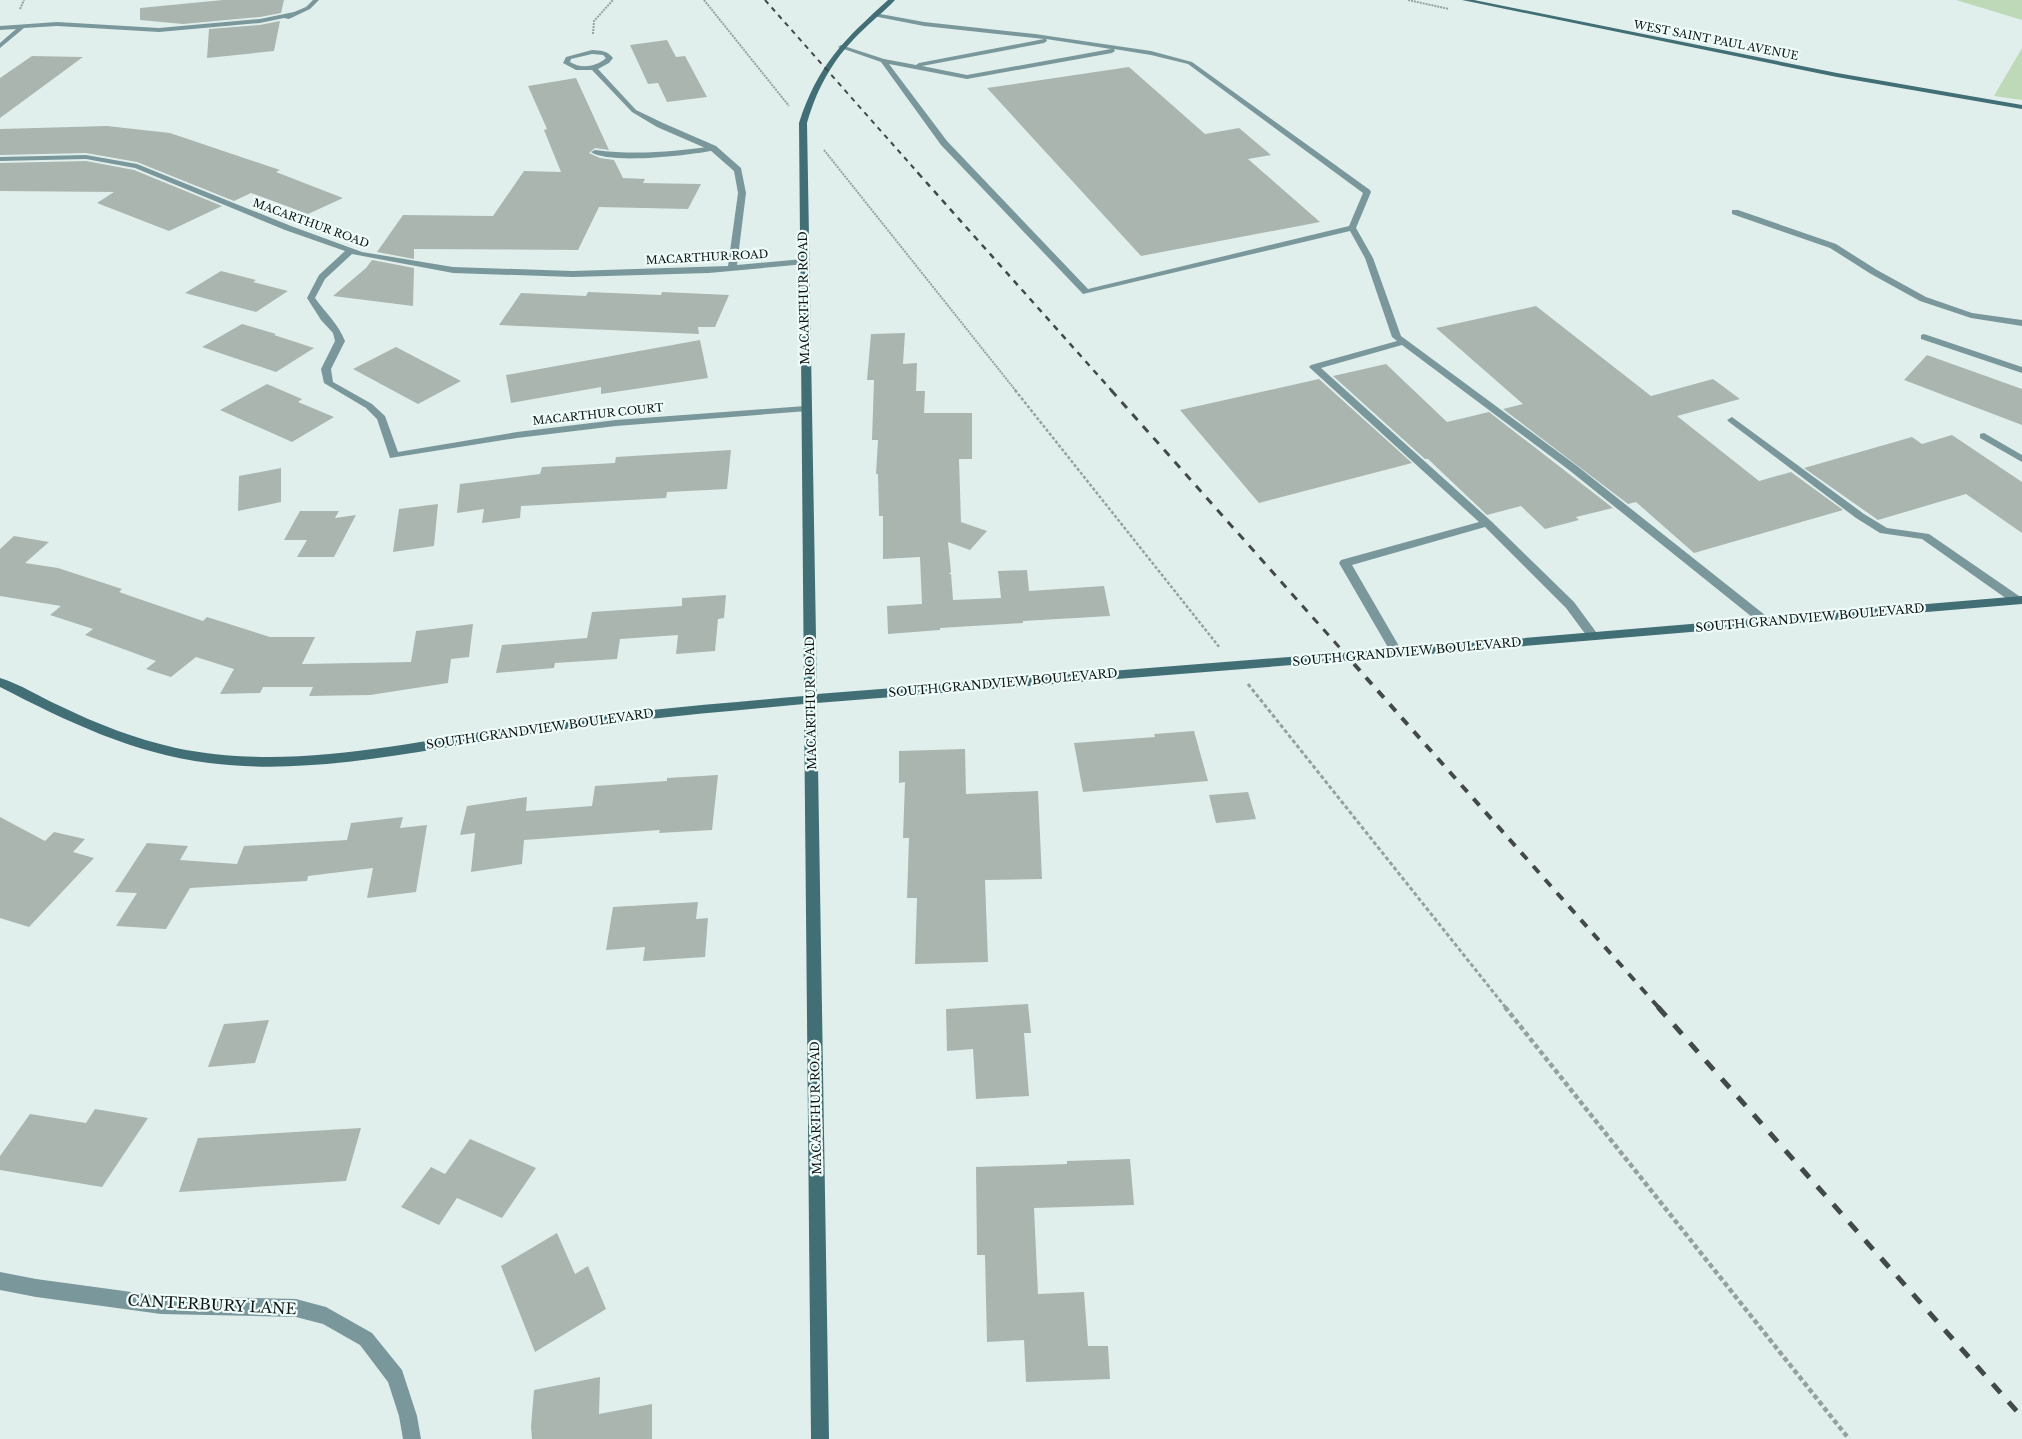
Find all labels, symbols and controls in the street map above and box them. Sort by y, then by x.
street label: WEST SAINT PAUL AVENUE [1631,17,1800,63]
street label: MACARTHUR ROAD [251,195,371,251]
street label: MACARTHUR ROAD [795,231,812,365]
street label: MACARTHUR ROAD [645,247,769,267]
street label: MACARTHUR COURT [532,400,664,428]
street label: SOUTH GRANDVIEW BOULEVARD [1695,600,1925,635]
street label: SOUTH GRANDVIEW BOULEVARD [1292,634,1522,669]
street label: MACARTHUR ROAD [802,636,819,770]
street label: SOUTH GRANDVIEW BOULEVARD [888,665,1118,700]
street label: SOUTH GRANDVIEW BOULEVARD [425,705,655,752]
street label: MACARTHUR ROAD [807,1041,824,1175]
street label: CANTERBURY LANE [127,1291,297,1318]

